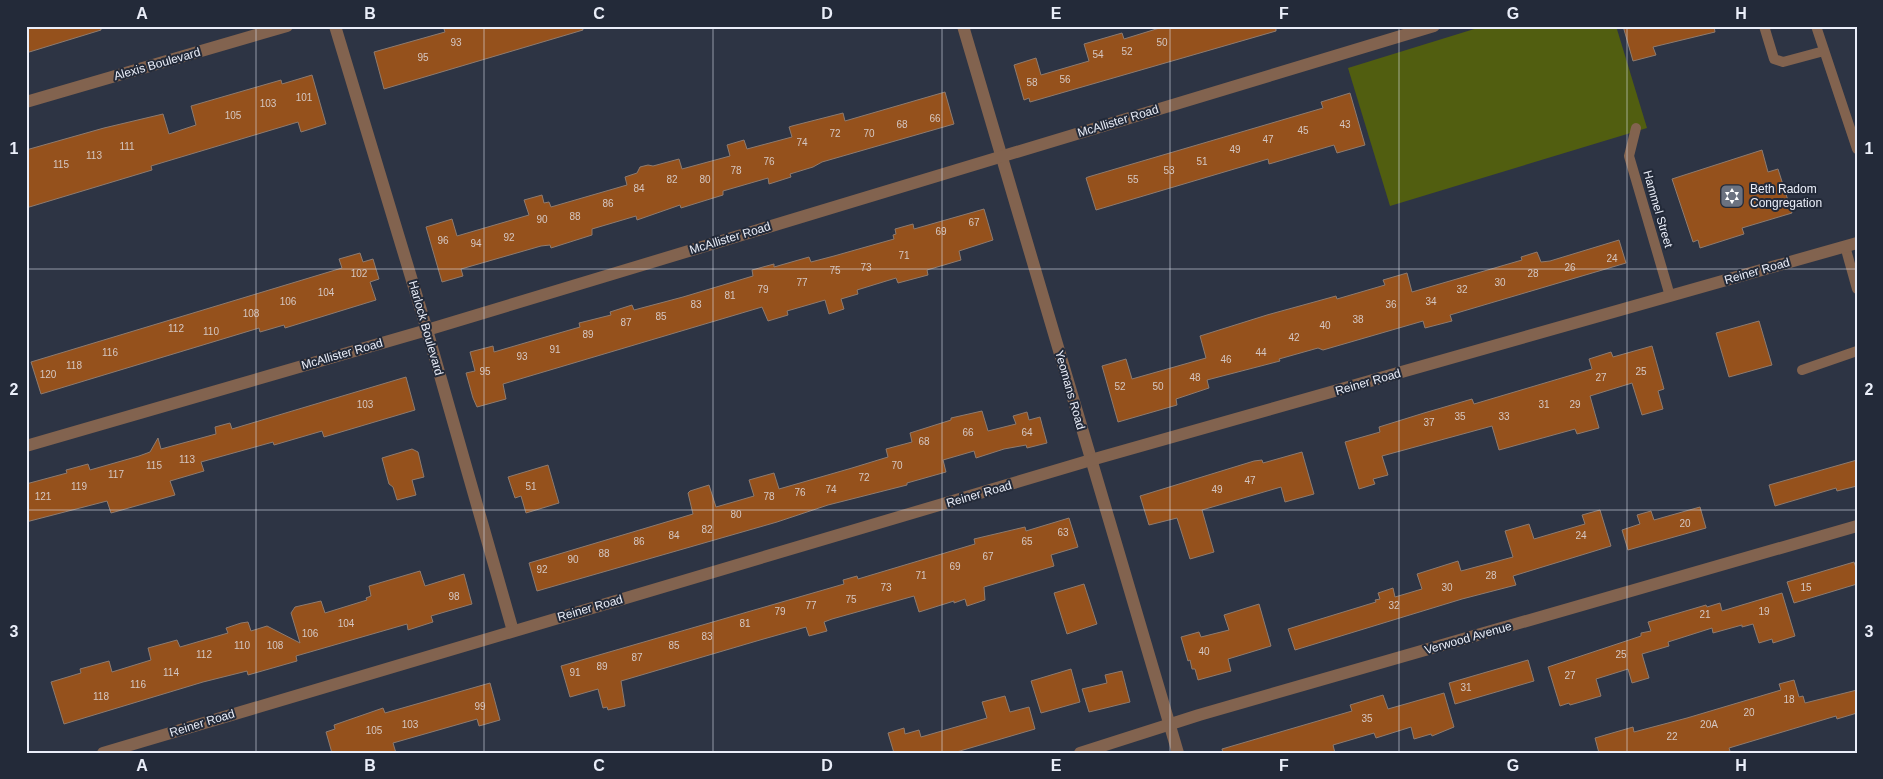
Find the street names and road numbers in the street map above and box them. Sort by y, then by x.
street label: Alexis Boulevard [112,45,202,83]
street label: McAllister Road [1076,102,1160,140]
street label: Hammel Street [1640,169,1676,250]
street label: McAllister Road [688,219,772,257]
street label: Reiner Road [1723,255,1791,287]
street label: Harlock Boulevard [406,279,446,377]
street label: McAllister Road [300,336,384,372]
street label: Yeomans Road [1052,349,1088,431]
street label: Reiner Road [1334,366,1402,398]
street label: Reiner Road [945,478,1013,510]
street label: Reiner Road [556,592,624,624]
street label: Verwood Avenue [1423,619,1513,657]
street label: Reiner Road [168,706,236,740]

